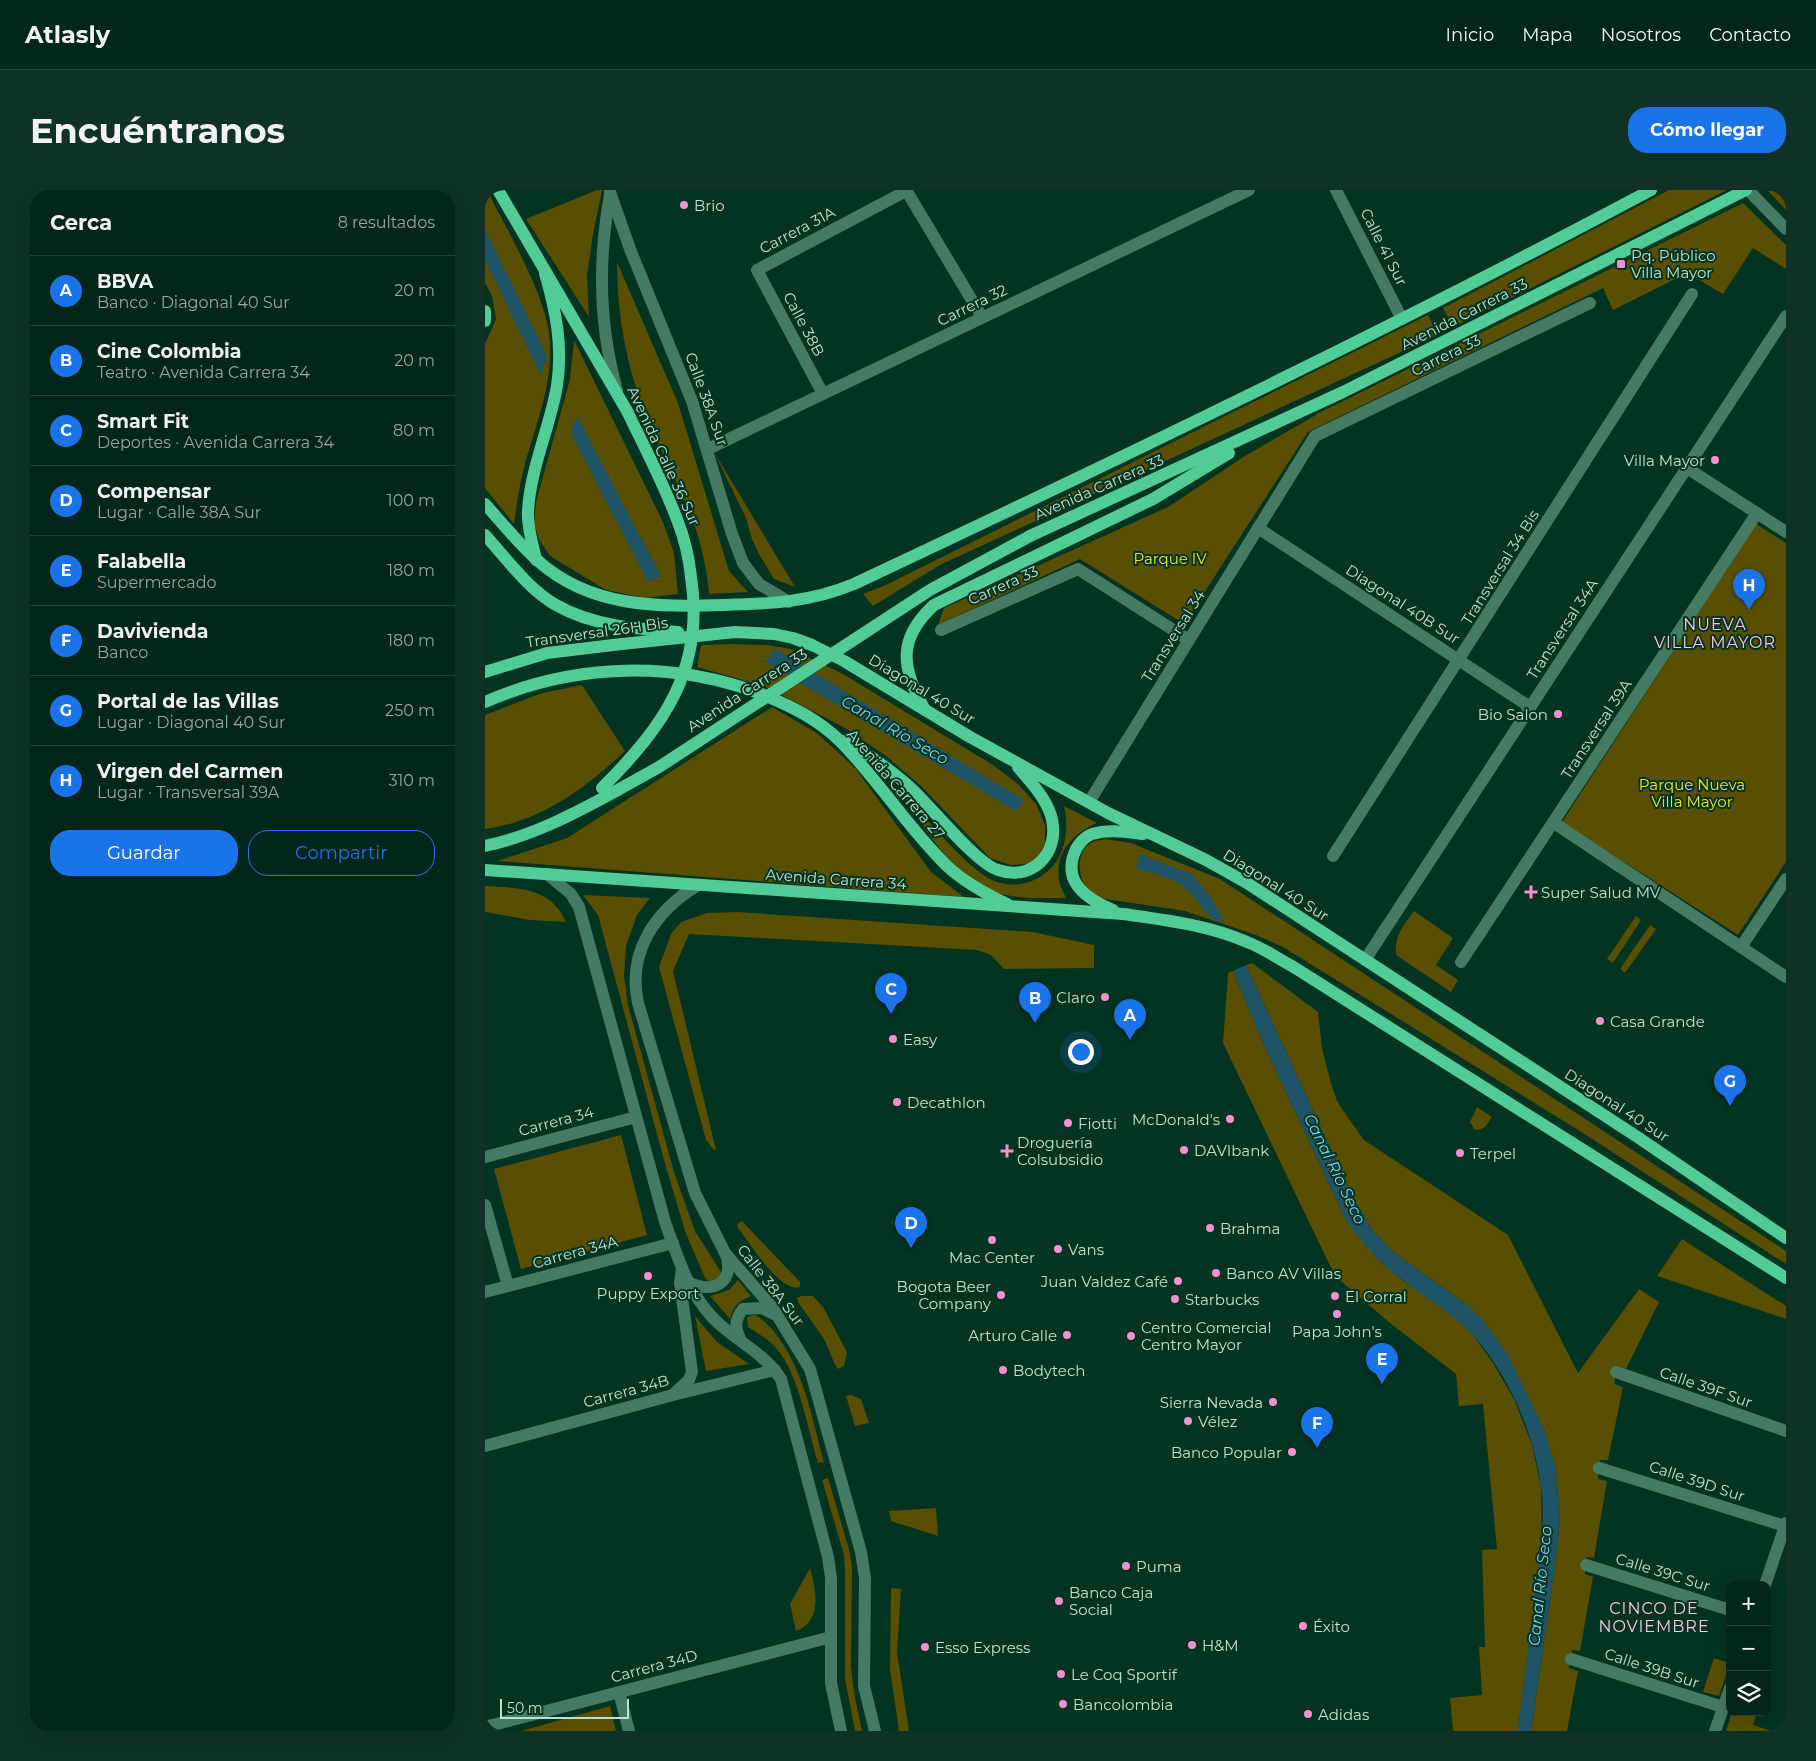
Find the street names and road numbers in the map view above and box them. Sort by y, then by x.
street label: Carrera 31A [756,202,838,258]
street label: Calle 41 Sur [1356,205,1412,289]
street label: Avenida Carrera 33 [1398,274,1530,354]
street label: Carrera 32 [934,280,1010,330]
street label: Calle 38B [779,289,829,359]
street label: Carrera 33 [1408,330,1484,380]
street label: Calle 38A Sur [681,350,733,448]
street label: Avenida Calle 36 Sur [623,383,705,529]
street label: Avenida Carrera 33 [1031,450,1167,524]
street label: Transversal 34 Bis [1457,506,1543,628]
street label: Diagonal 40B Sur [1342,560,1464,648]
street label: Carrera 33 [965,561,1041,609]
street label: Transversal 34A [1522,575,1602,683]
street label: Transversal 34 [1137,586,1209,686]
street label: Transversal 26H Bis [525,613,669,651]
street label: Avenida Carrera 33 [683,644,811,736]
street label: Diagonal 40 Sur [865,650,979,728]
street label: Transversal 39A [1557,675,1635,783]
street label: Avenida Carrera 27 [843,725,949,843]
street label: Diagonal 40 Sur [1220,845,1332,925]
street label: Avenida Carrera 34 [765,865,907,893]
street label: Diagonal 40 Sur [1561,1064,1673,1146]
street label: Carrera 34 [516,1102,596,1140]
street label: Carrera 34A [530,1231,620,1272]
street label: Calle 38A Sur [733,1240,809,1330]
street label: Calle 39F Sur [1657,1362,1755,1412]
street label: Carrera 34B [581,1370,671,1412]
street label: Calle 39D Sur [1647,1457,1747,1505]
street label: Calle 39C Sur [1613,1549,1713,1595]
street label: Calle 39B Sur [1602,1644,1702,1692]
street label: Carrera 34D [609,1645,699,1687]

